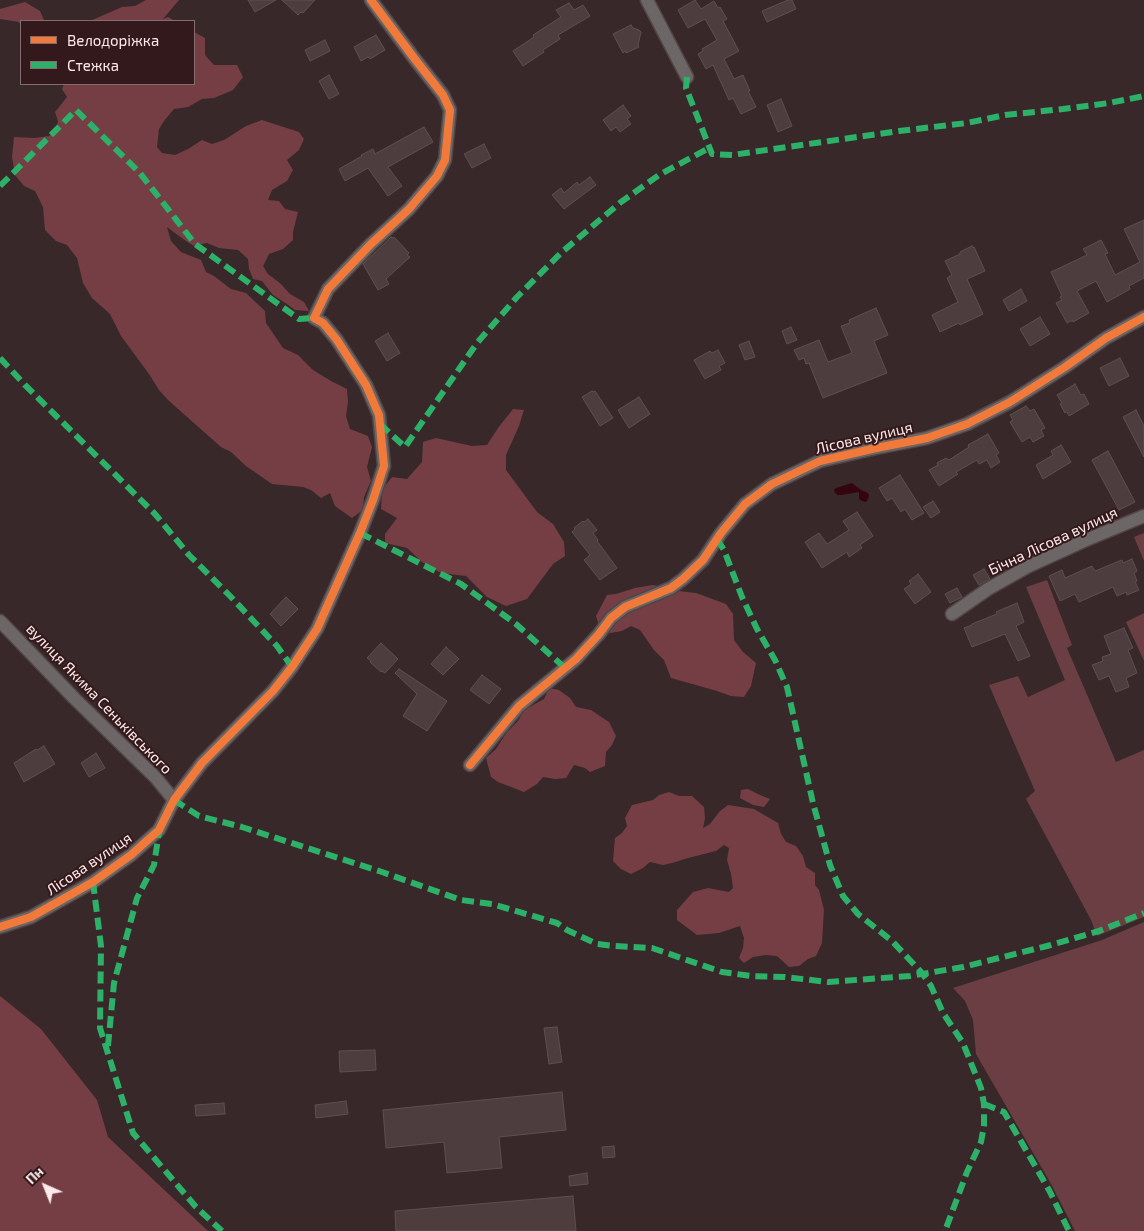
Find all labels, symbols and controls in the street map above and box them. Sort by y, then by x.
legend [20,20,195,85]
text: Велодоріжка [67,31,159,49]
text: Стежка [67,56,119,74]
street label: Лісова вулиця [814,418,914,458]
street label: Бічна Лісова вулиця [986,503,1120,579]
street label: вулиця Якима Сеньківського [22,620,176,778]
street label: Лісова вулиця [43,829,135,899]
north arrow [20,1161,70,1211]
text: Пн [22,1162,47,1187]

